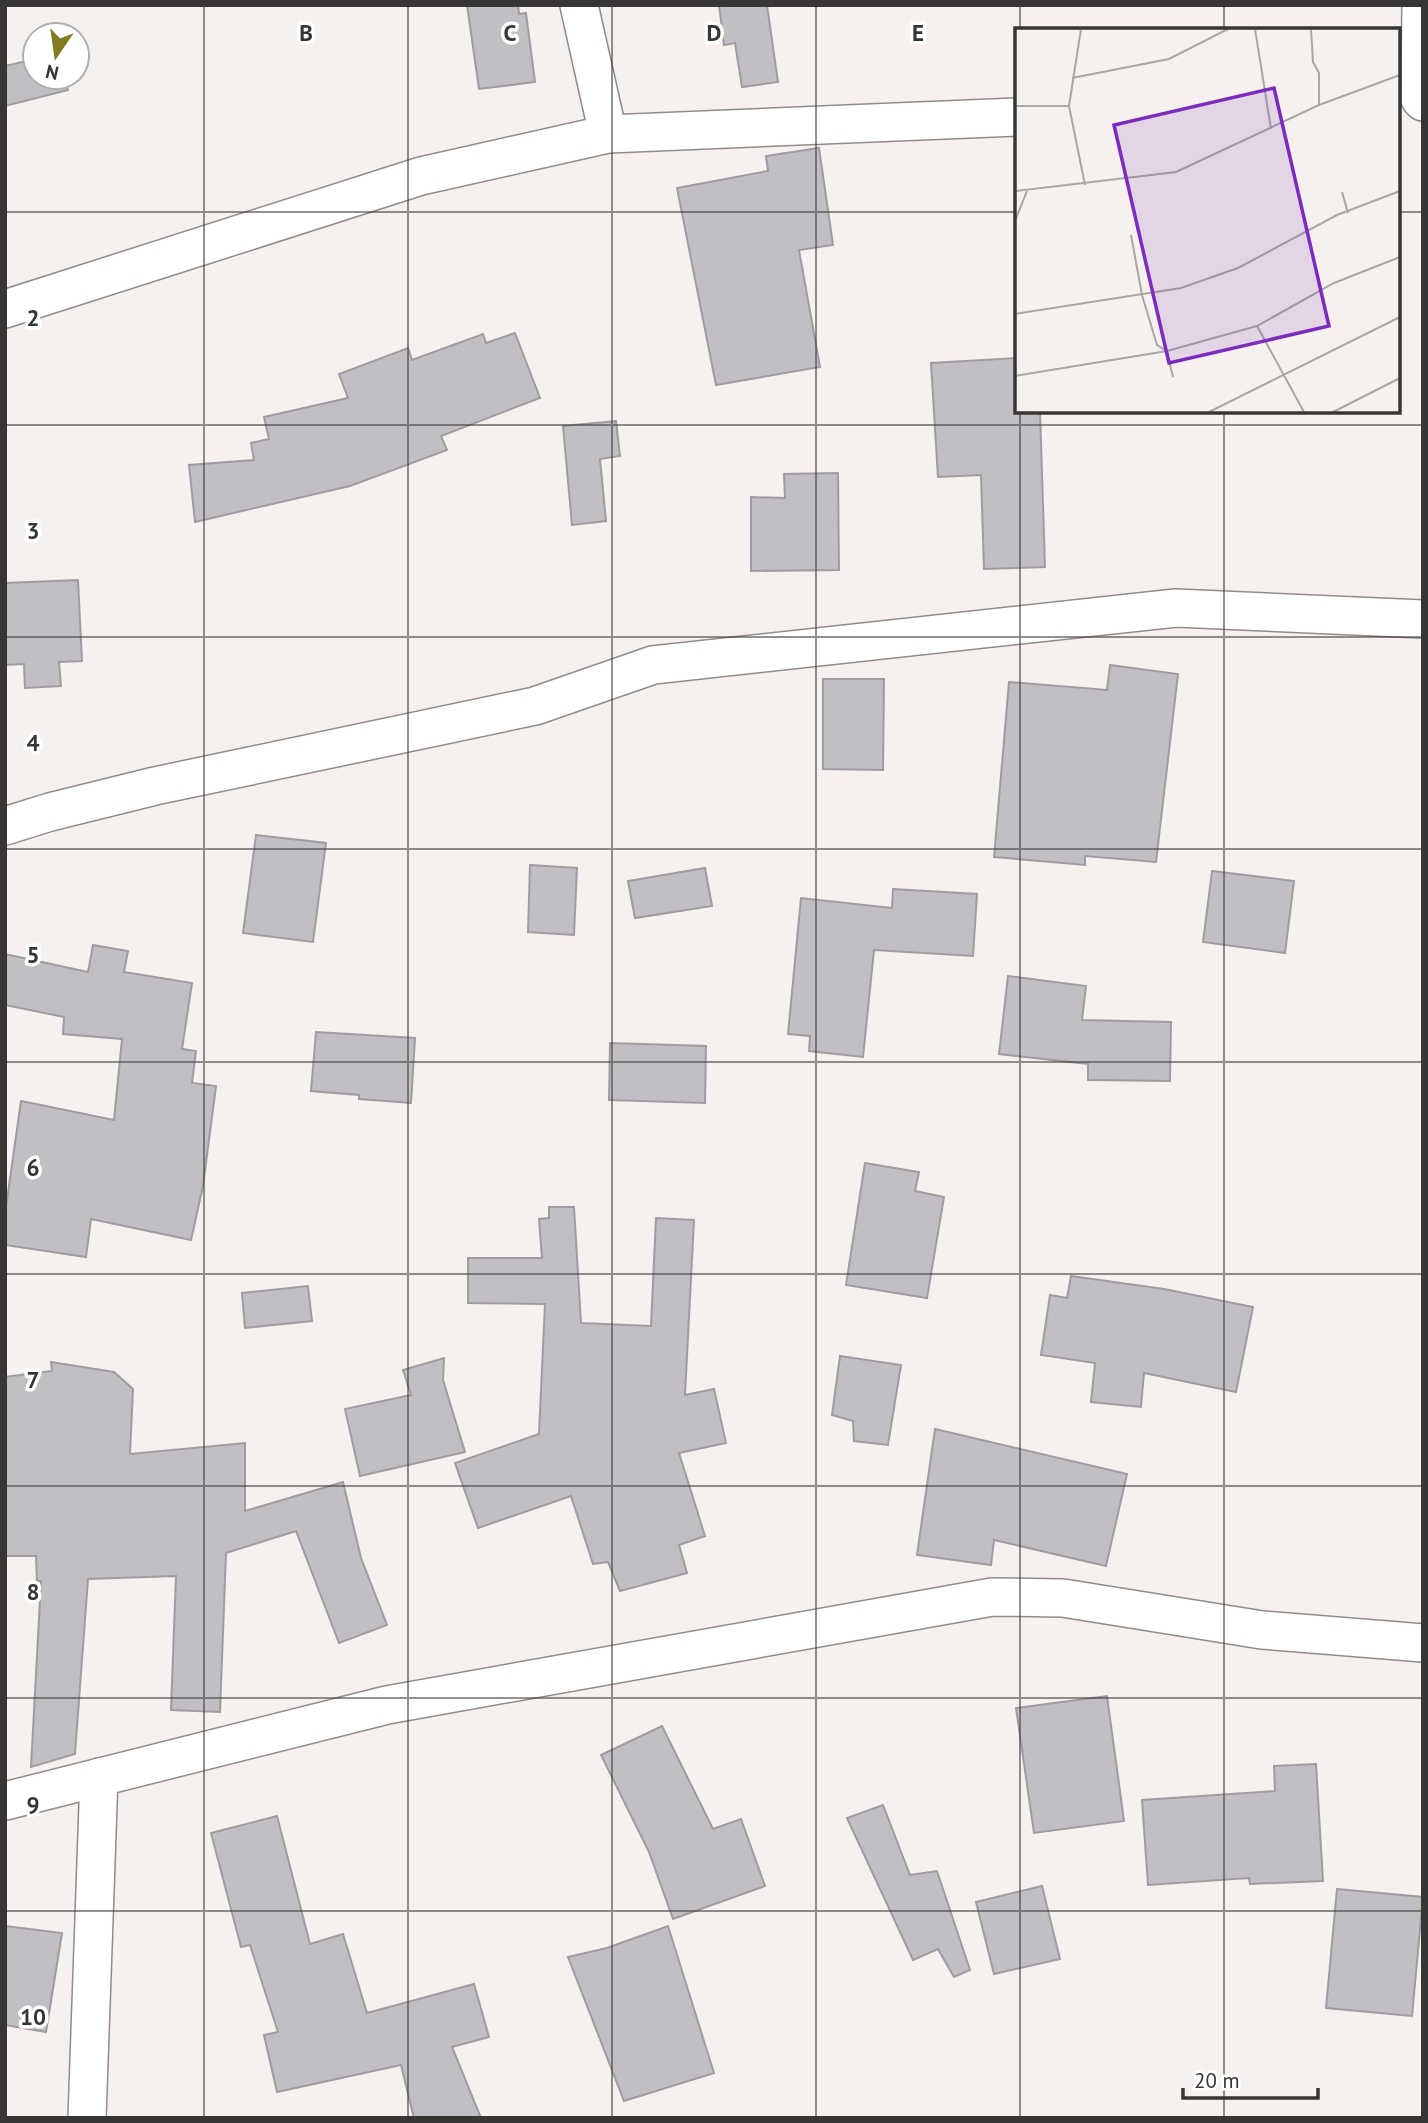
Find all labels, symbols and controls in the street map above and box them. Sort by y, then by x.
text: B [299,18,313,47]
text: C [504,18,517,47]
text: D [707,18,721,47]
text: E [912,18,924,47]
north arrow [21,21,91,91]
inset map [1015,28,1400,413]
text: N [43,59,61,86]
text: 2 [26,303,40,332]
text: 3 [26,516,40,545]
text: 4 [26,728,40,757]
text: 5 [26,940,40,969]
text: 6 [26,1153,40,1182]
text: 7 [26,1365,40,1394]
text: 8 [26,1577,40,1606]
text: 9 [26,1790,40,1819]
text: 10 [20,2002,46,2031]
scale bar [1183,2056,1318,2100]
text: 20 m [1194,2067,1240,2094]

